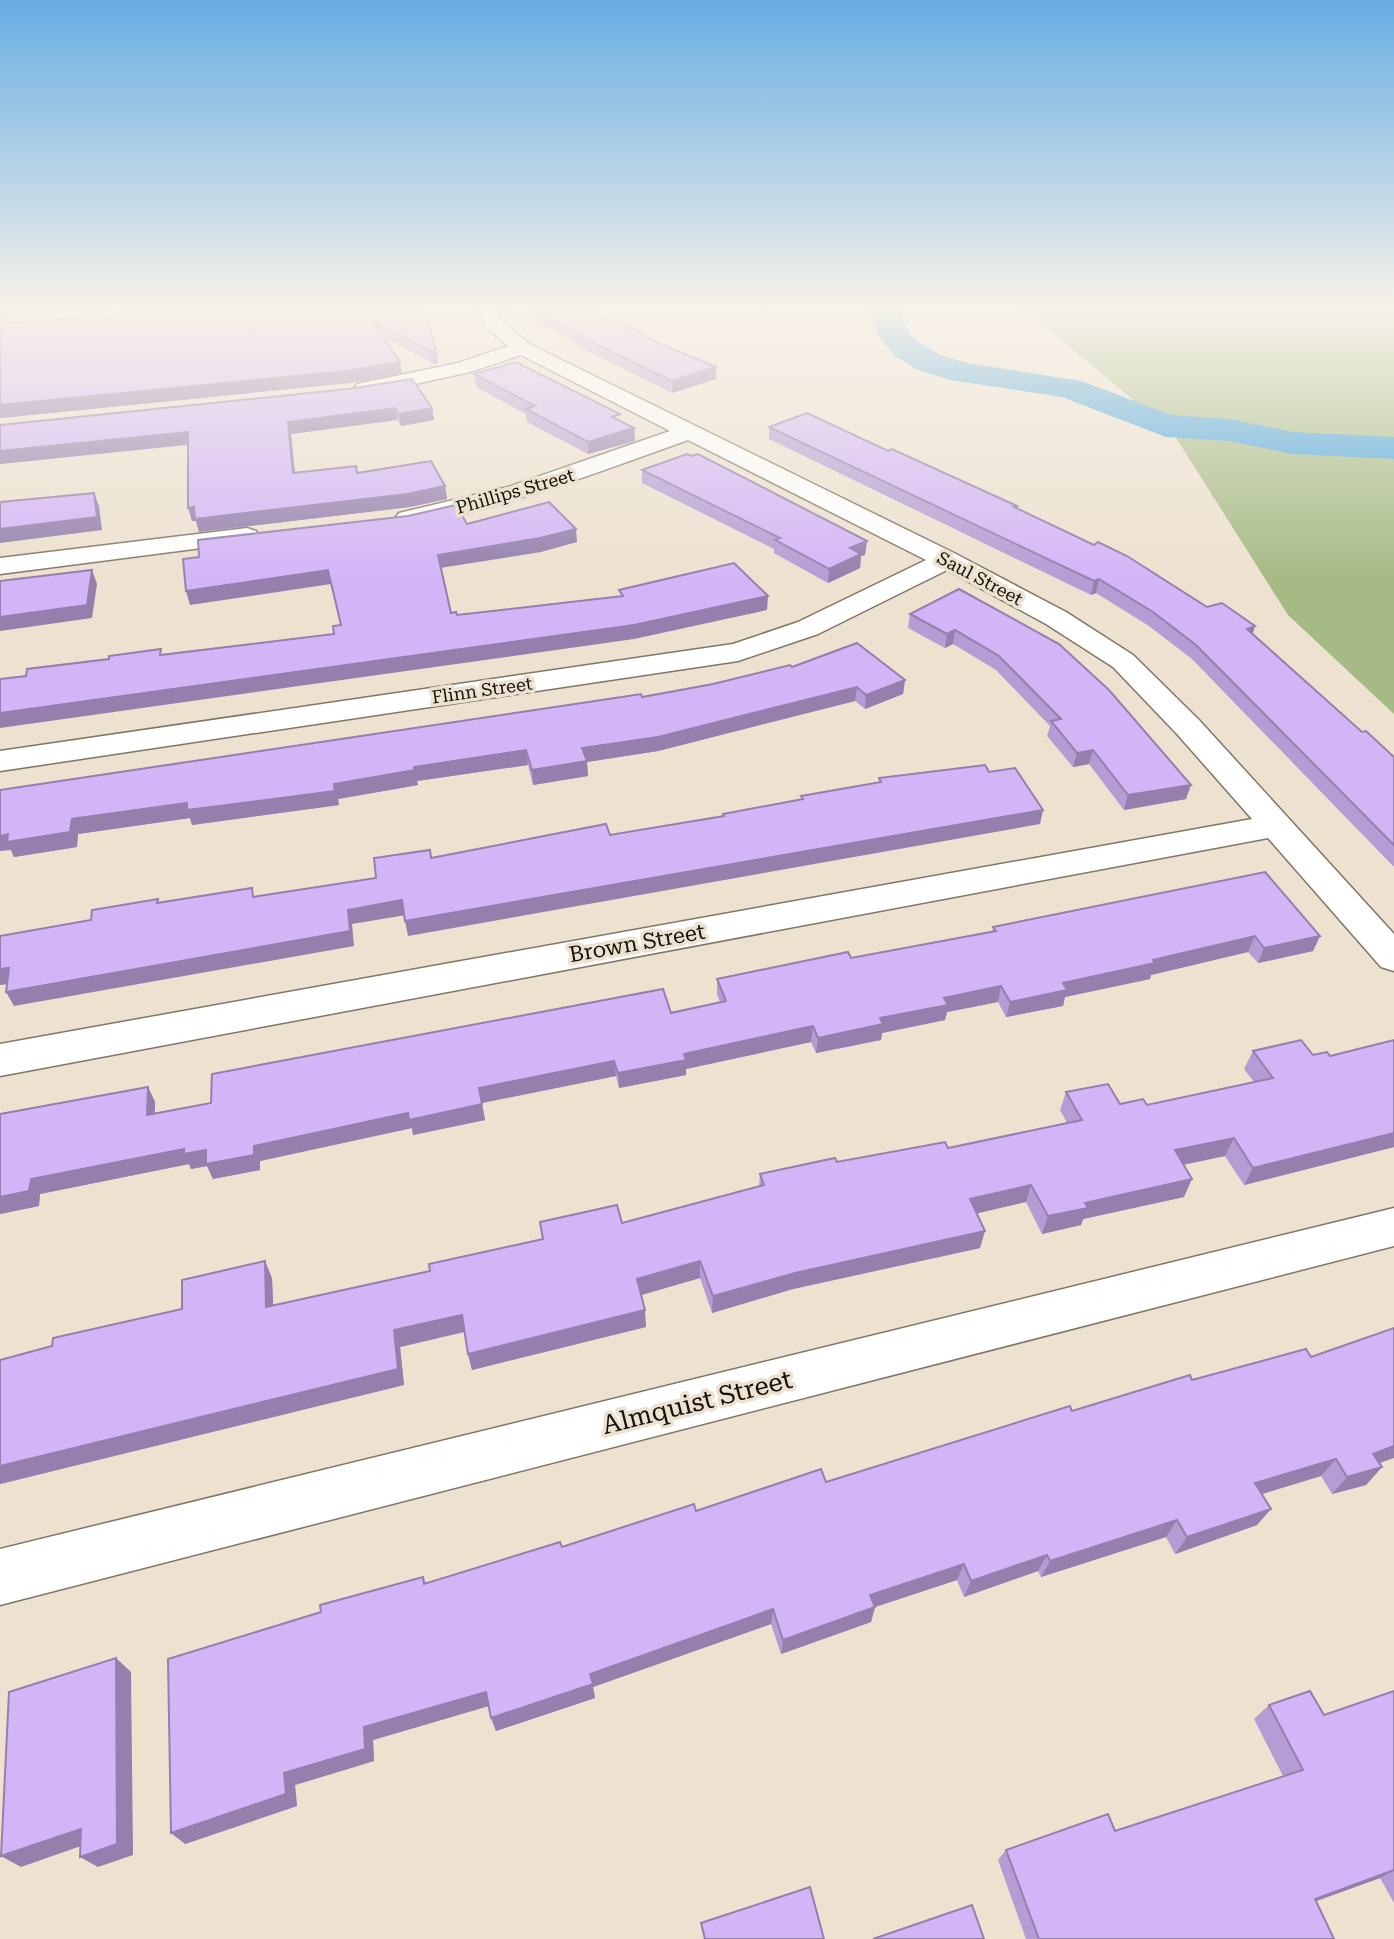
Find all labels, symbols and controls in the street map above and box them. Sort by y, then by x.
street label: Phillips Street [453,464,577,518]
street label: Saul Street [934,547,1027,609]
street label: Flinn Street [430,673,534,707]
street label: Brown Street [567,919,707,967]
street label: Almquist Street [599,1364,795,1440]

